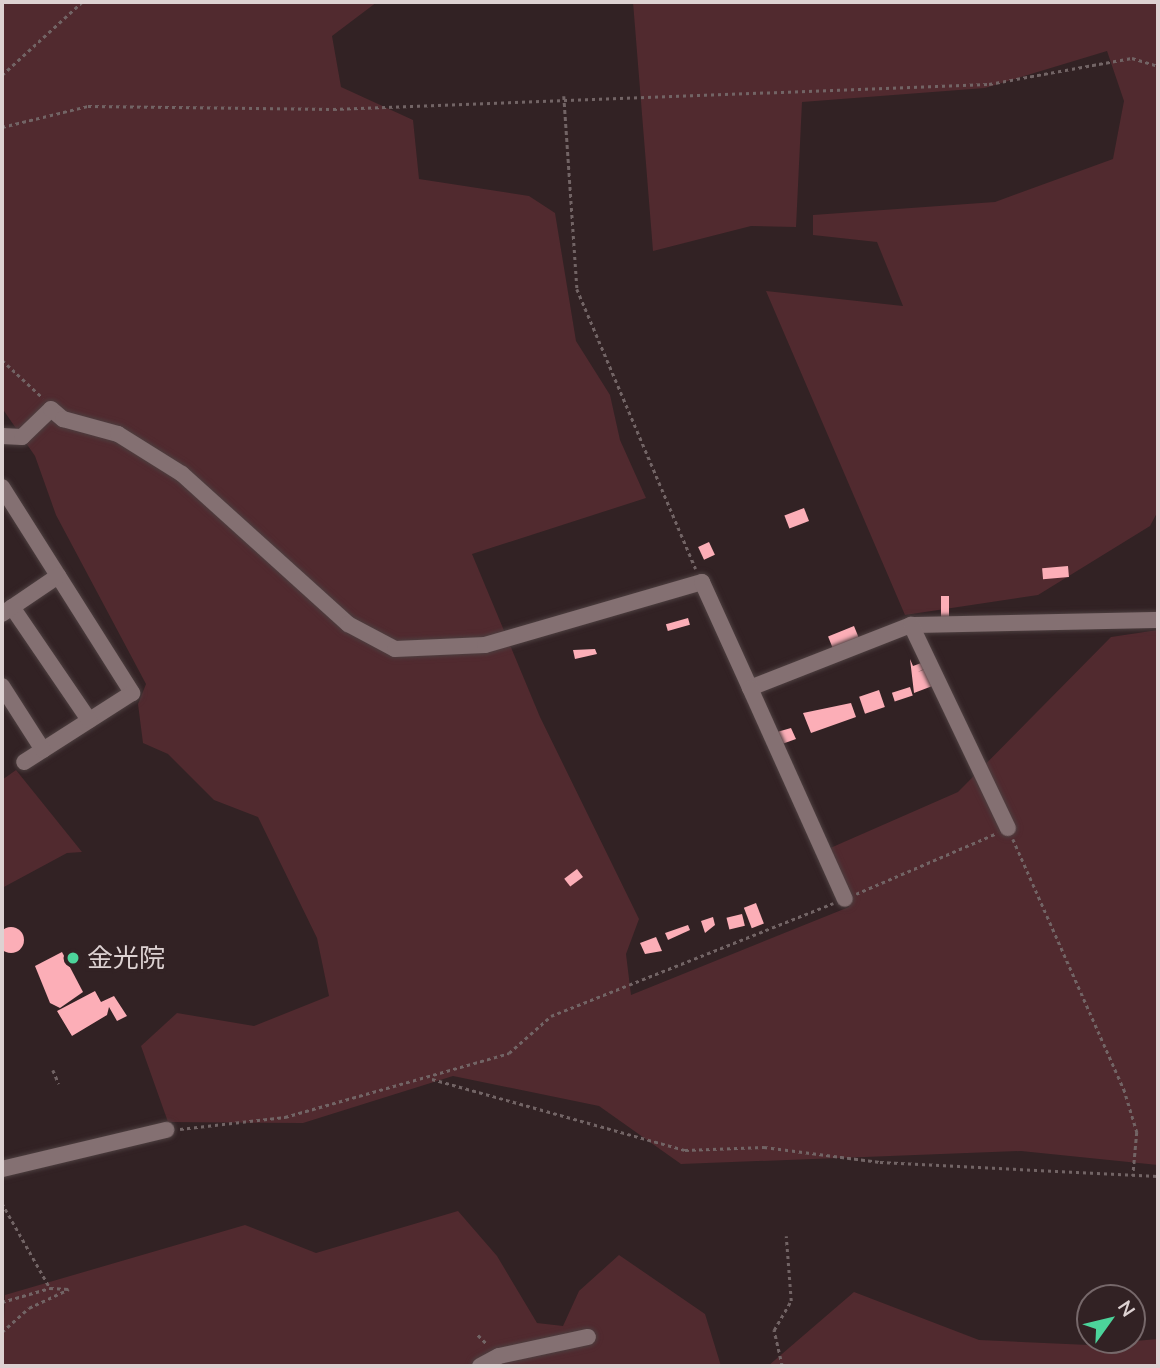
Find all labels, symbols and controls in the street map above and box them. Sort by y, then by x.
place label: 金光院 [87,942,165,974]
marker: 金光院 [65,950,81,966]
north arrow [1076,1284,1146,1354]
text: N [1113,1296,1141,1321]

